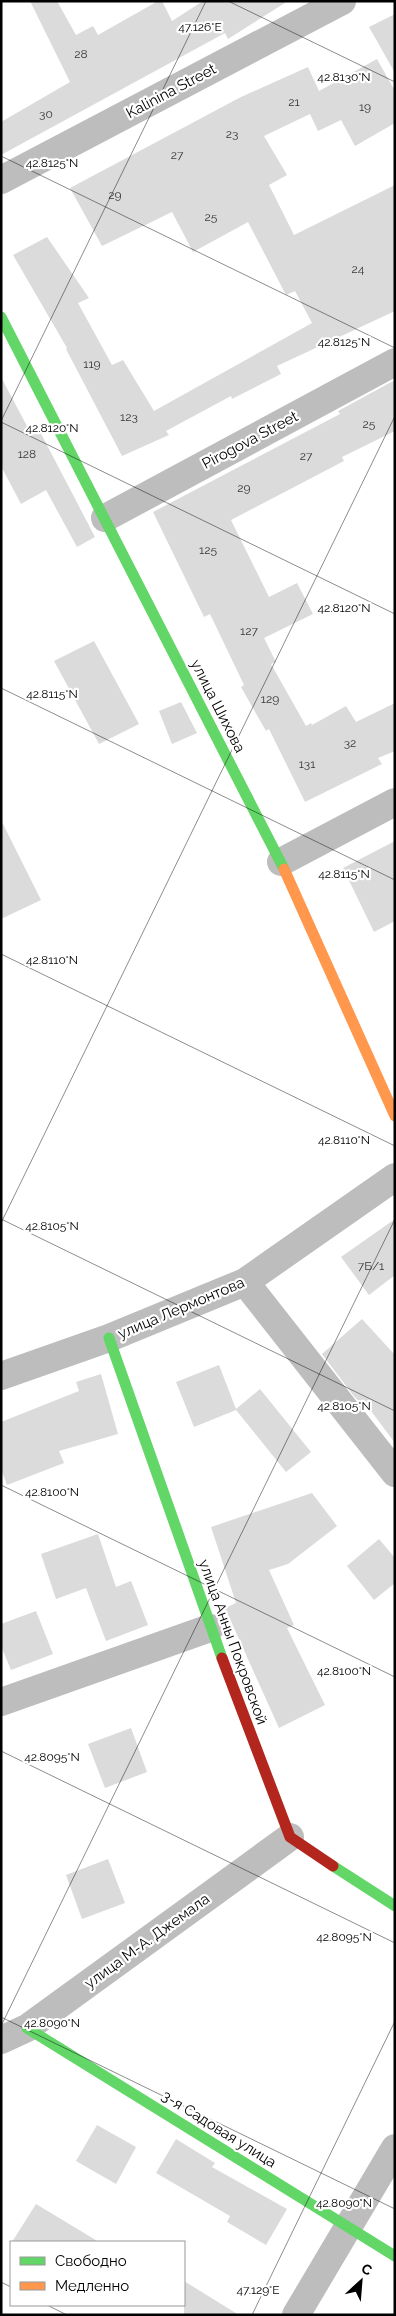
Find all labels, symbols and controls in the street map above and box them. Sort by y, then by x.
text: 47.126°E [178,20,222,34]
house number: 28 [74,47,88,61]
street label: Kalinina Street [123,60,219,122]
text: 42.8130°N [317,70,371,84]
house number: 21 [288,95,300,109]
house number: 19 [359,100,371,114]
house number: 30 [39,107,53,121]
house number: 23 [226,127,238,141]
house number: 27 [171,148,184,162]
text: 42.8125°N [26,156,78,170]
house number: 29 [108,188,122,202]
house number: 25 [205,210,218,224]
house number: 24 [352,262,365,276]
text: 42.8125°N [318,335,370,349]
house number: 119 [83,357,101,371]
street label: Pirogova Street [199,407,301,473]
house number: 123 [120,410,138,424]
house number: 25 [363,417,376,431]
text: 42.8120°N [25,421,79,435]
house number: 128 [18,447,36,461]
house number: 27 [300,449,313,463]
house number: 29 [237,481,251,495]
house number: 125 [199,543,217,557]
text: 42.8120°N [317,601,371,615]
house number: 127 [240,624,258,638]
street label: улица Шихова [187,656,249,756]
text: 42.8115°N [26,687,78,701]
house number: 129 [261,692,279,706]
house number: 32 [344,736,356,750]
house number: 131 [299,757,315,771]
text: 42.8115°N [318,867,370,881]
text: 42.8110°N [26,953,78,967]
text: 42.8110°N [318,1133,370,1147]
text: 42.8105°N [25,1219,79,1233]
house number: 7Б/1 [358,1259,384,1273]
street label: улица Лермонтова [115,1273,247,1343]
text: 42.8105°N [317,1399,371,1413]
text: 42.8100°N [25,1485,79,1499]
street label: улица Анны Покровской [195,1557,271,1727]
text: 42.8100°N [317,1664,371,1678]
text: 42.8095°N [24,1750,80,1764]
street label: улица М-А. Джемала [81,1890,213,1992]
text: 42.8095°N [316,1930,372,1944]
text: 42.8090°N [24,2016,80,2030]
street label: 3-я Садовая улица [158,2086,280,2172]
text: 42.8090°N [316,2196,372,2210]
legend [10,2241,185,2306]
text: Свободно [55,2252,127,2270]
north arrow [336,2256,386,2306]
text: С [359,2260,375,2279]
text: Медленно [55,2277,129,2295]
text: 47.129°E [237,2283,279,2297]

